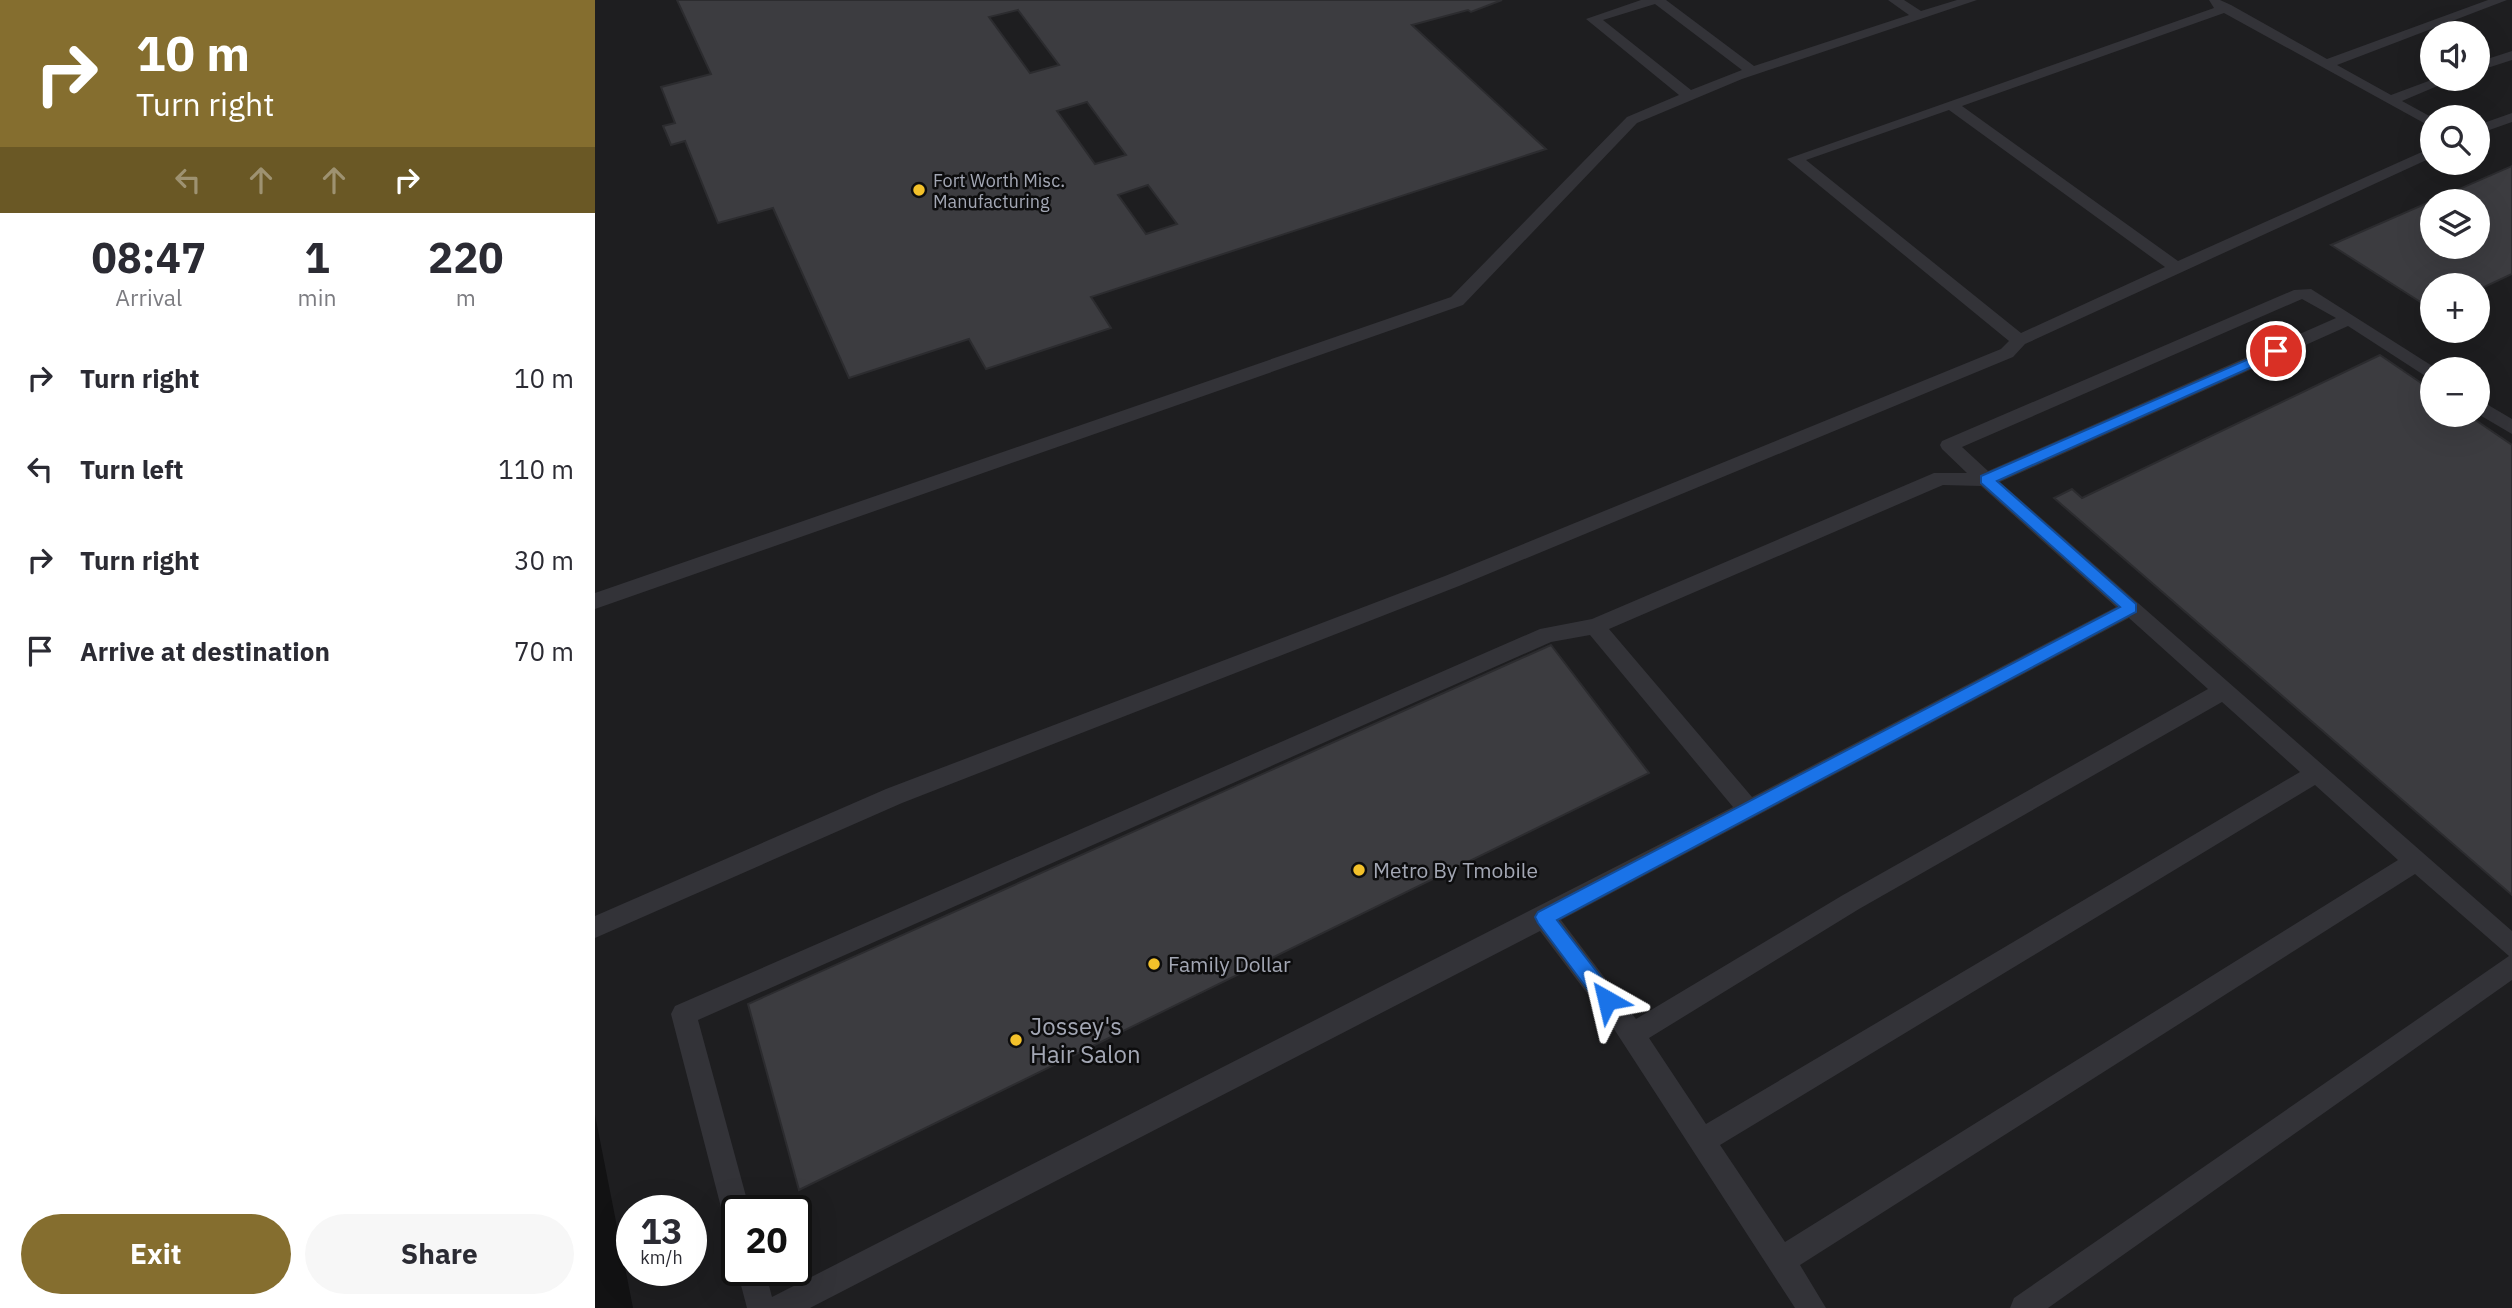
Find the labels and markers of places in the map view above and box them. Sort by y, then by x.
place label: Fort Worth Misc. Manufacturing [933,169,1065,213]
marker: Fort Worth Misc. Manufacturing [911,182,927,198]
pin [2246,321,2306,381]
place label: Metro By Tmobile [1373,856,1538,884]
marker: Metro By Tmobile [1351,862,1367,878]
place label: Family Dollar [1168,950,1291,978]
marker: Family Dollar [1146,956,1162,972]
place label: Jossey's Hair Salon [1030,1010,1141,1070]
marker: Jossey's Hair Salon [1008,1032,1024,1048]

